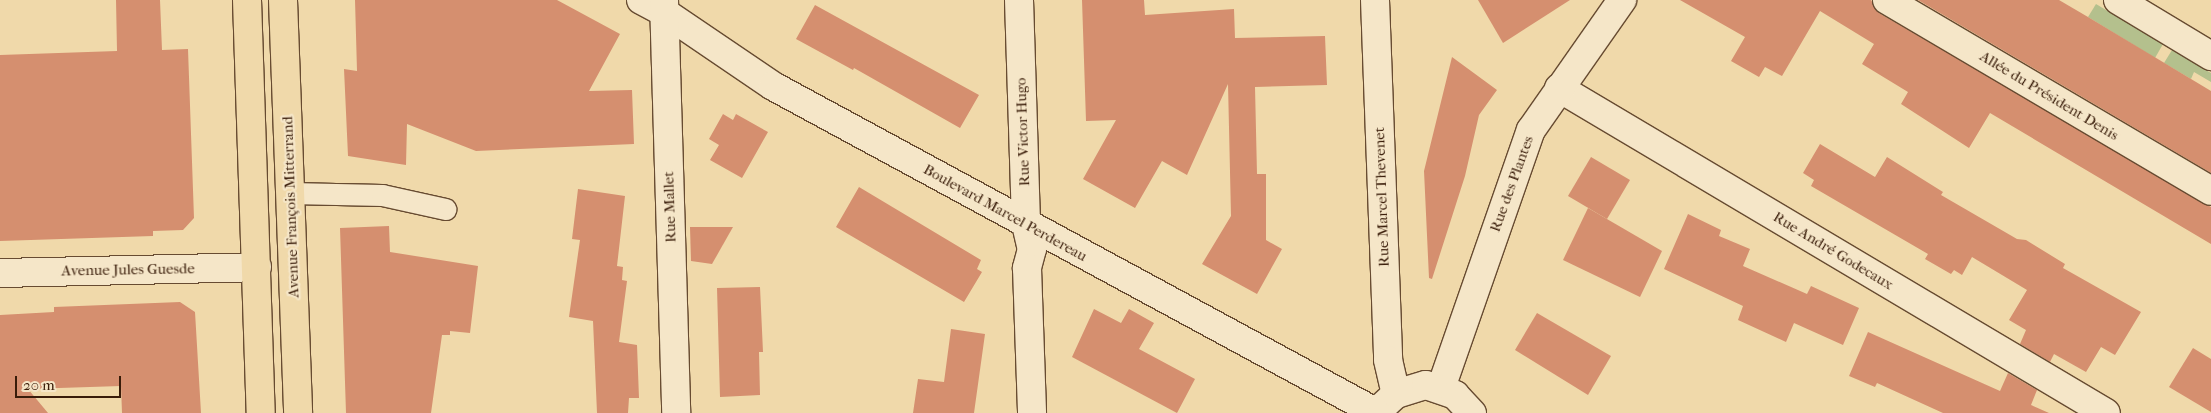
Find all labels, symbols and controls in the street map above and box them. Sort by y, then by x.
street label: Allée du Président Denis [1976,47,2122,145]
street label: Rue Victor Hugo [1012,77,1034,187]
street label: Avenue François Mitterrand [279,116,303,298]
street label: Rue Marcel Thevenet [1371,127,1393,267]
street label: Rue des Plantes [1486,133,1538,235]
street label: Boulevard Marcel Perdereau [920,160,1090,266]
street label: Rue Mallet [660,171,680,243]
street label: Rue André Godecaux [1770,208,1896,294]
street label: Avenue Jules Guesde [61,260,195,280]
scale bar [18,366,124,398]
text: 20 m [23,376,55,394]

